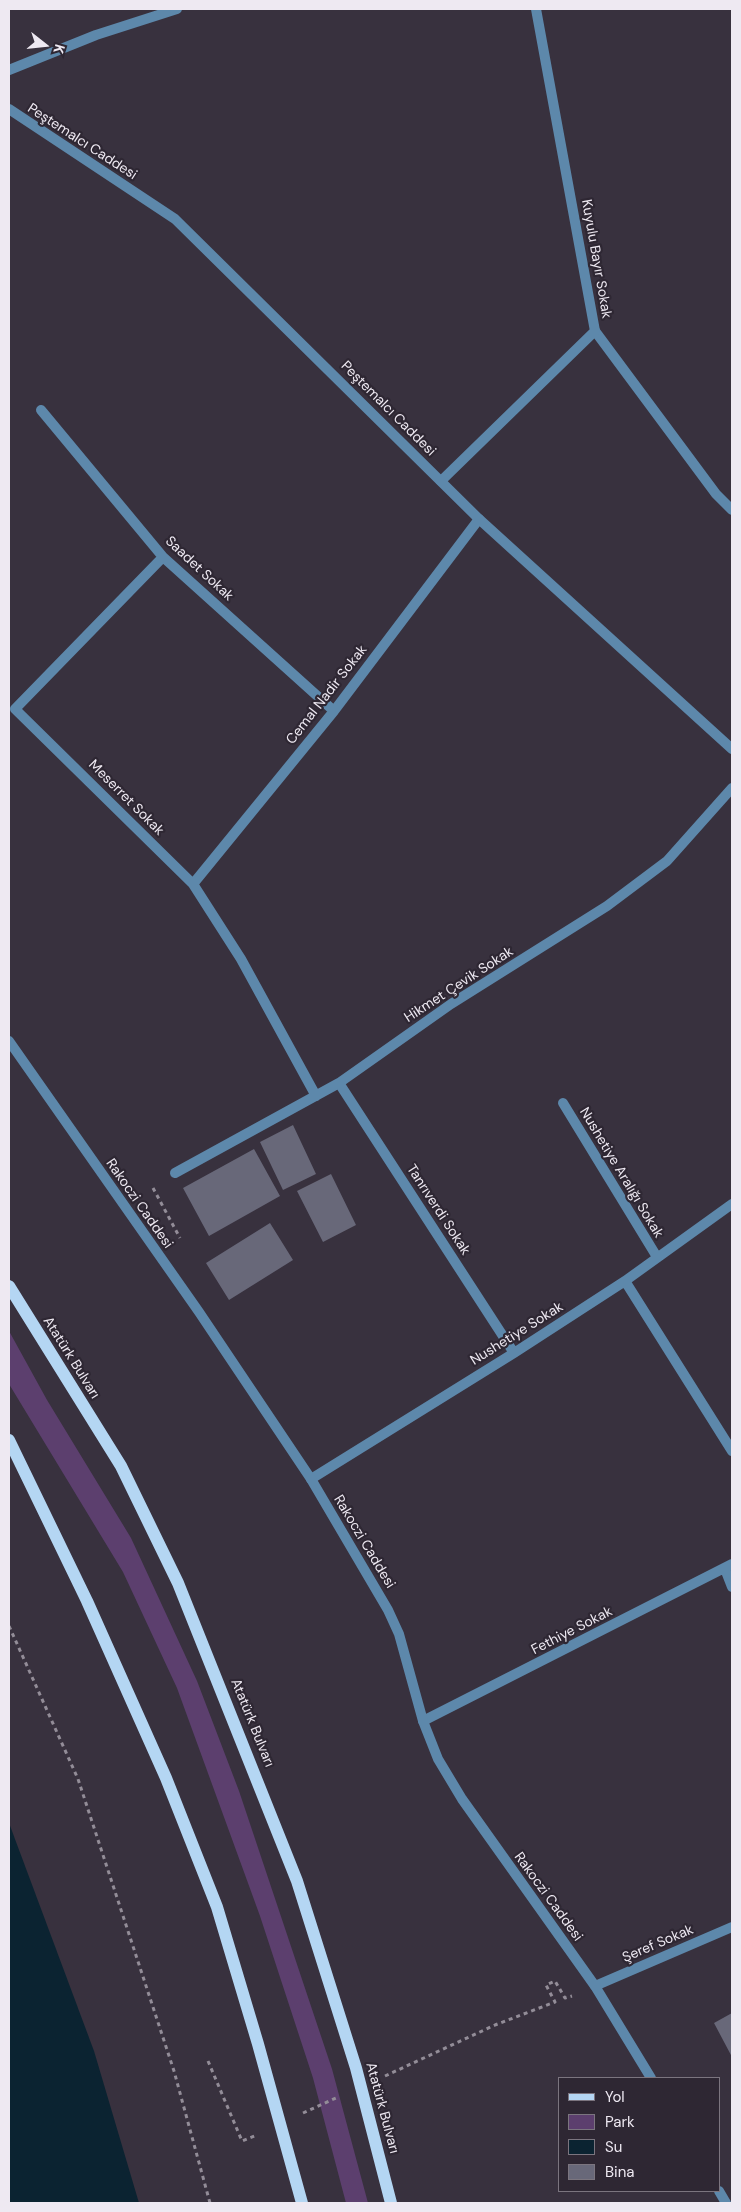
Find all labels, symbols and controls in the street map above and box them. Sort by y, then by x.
north arrow [20,20,70,70]
text: K [50,42,69,56]
street label: Peştemalcı Caddesi [24,100,140,184]
street label: Kuyulu Bayır Sokak [577,198,615,320]
street label: Peştemalcı Caddesi [337,358,439,460]
street label: Saadet Sokak [161,533,237,605]
street label: Cemal Nadir Sokak [283,642,371,748]
street label: Meserret Sokak [85,757,167,839]
street label: Hikmet Çevik Sokak [401,943,517,1027]
street label: Nushetiye Aralığı Sokak [575,1105,667,1241]
street label: Rakoczi Caddesi [102,1156,176,1252]
street label: Tanrıverdi Sokak [402,1162,474,1258]
street label: Nushetiye Sokak [468,1299,566,1369]
street label: Atatürk Bulvarı [39,1314,103,1402]
street label: Rakoczi Caddesi [330,1492,398,1592]
street label: Fethiye Sokak [529,1603,615,1659]
street label: Atatürk Bulvarı [227,1676,277,1770]
street label: Rakoczi Caddesi [510,1849,586,1945]
street label: Şeref Sokak [620,1922,696,1966]
street label: Atatürk Bulvarı [362,2061,402,2155]
legend [558,2077,721,2192]
text: Yol [605,2087,625,2107]
text: Park [605,2112,635,2132]
text: Su [605,2137,622,2157]
text: Bina [605,2162,634,2182]

